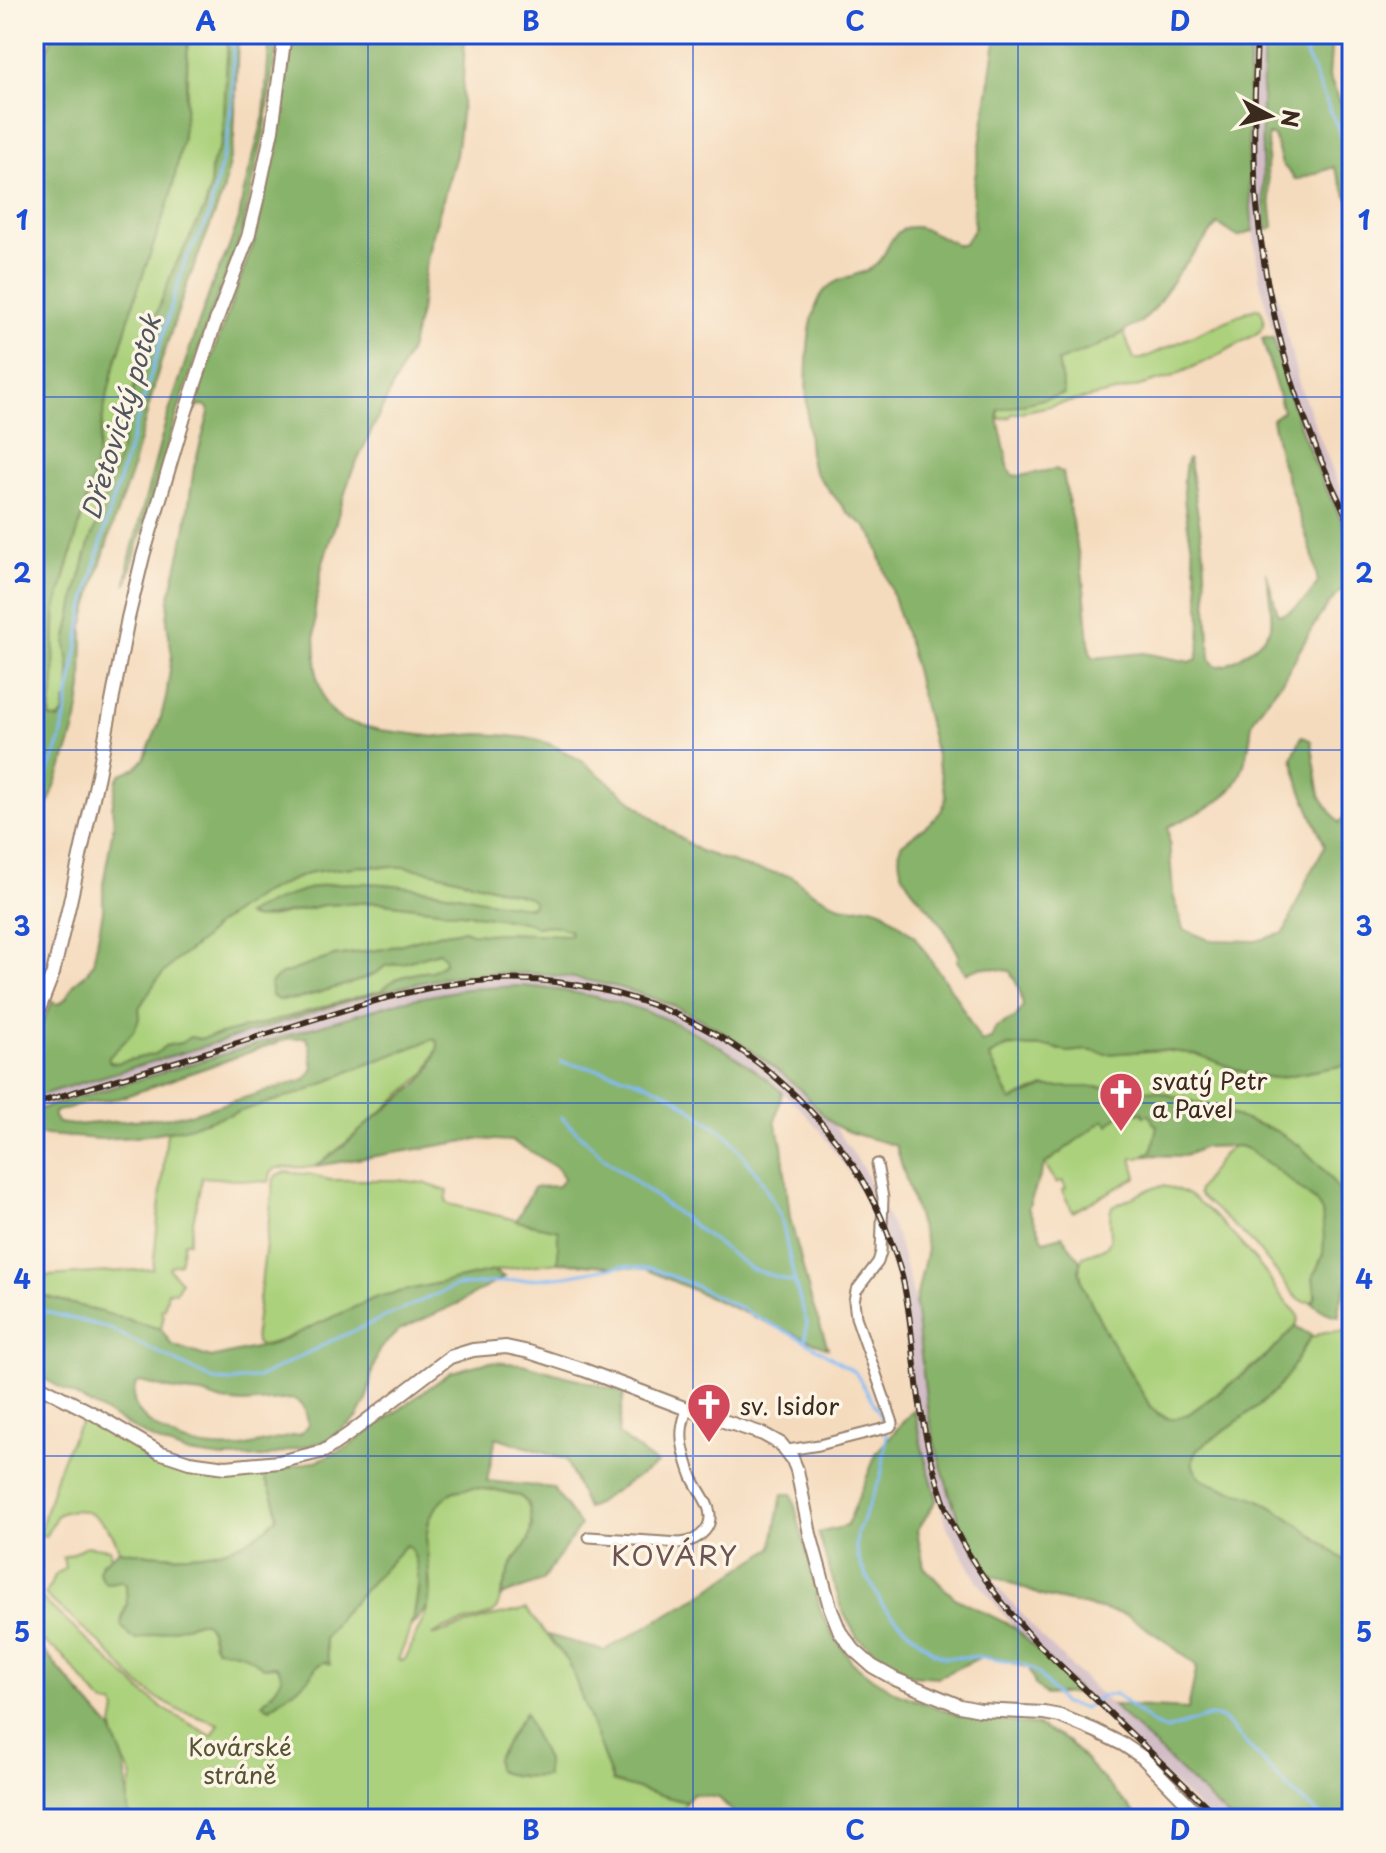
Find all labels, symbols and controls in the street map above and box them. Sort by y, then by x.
text: A [196,1,216,40]
text: B [522,1,540,40]
text: C [845,1,865,40]
text: D [1170,1,1190,40]
north arrow [1230,76,1310,156]
text: N [1274,108,1309,129]
text: 1 [16,200,28,239]
text: 1 [1358,200,1370,239]
water label: Dřetovický potok [70,308,170,524]
text: 2 [13,553,31,592]
text: 2 [1355,553,1373,592]
text: 3 [13,906,31,945]
text: 3 [1355,906,1373,945]
place label: svatý Petr a Pavel [1152,1062,1268,1126]
church icon: svatý Petr a Pavel [1097,1070,1145,1133]
text: 4 [13,1259,31,1298]
text: 4 [1355,1259,1373,1298]
church icon: sv. Isidor [685,1381,733,1444]
place label: sv. Isidor [740,1387,839,1423]
district label: KOVÁRY [611,1533,739,1576]
text: 5 [14,1612,30,1651]
text: 5 [1356,1612,1372,1651]
park label: Kovárské stráně [188,1728,292,1792]
text: A [196,1810,216,1849]
text: B [522,1810,540,1849]
text: C [845,1810,865,1849]
text: D [1170,1810,1190,1849]

